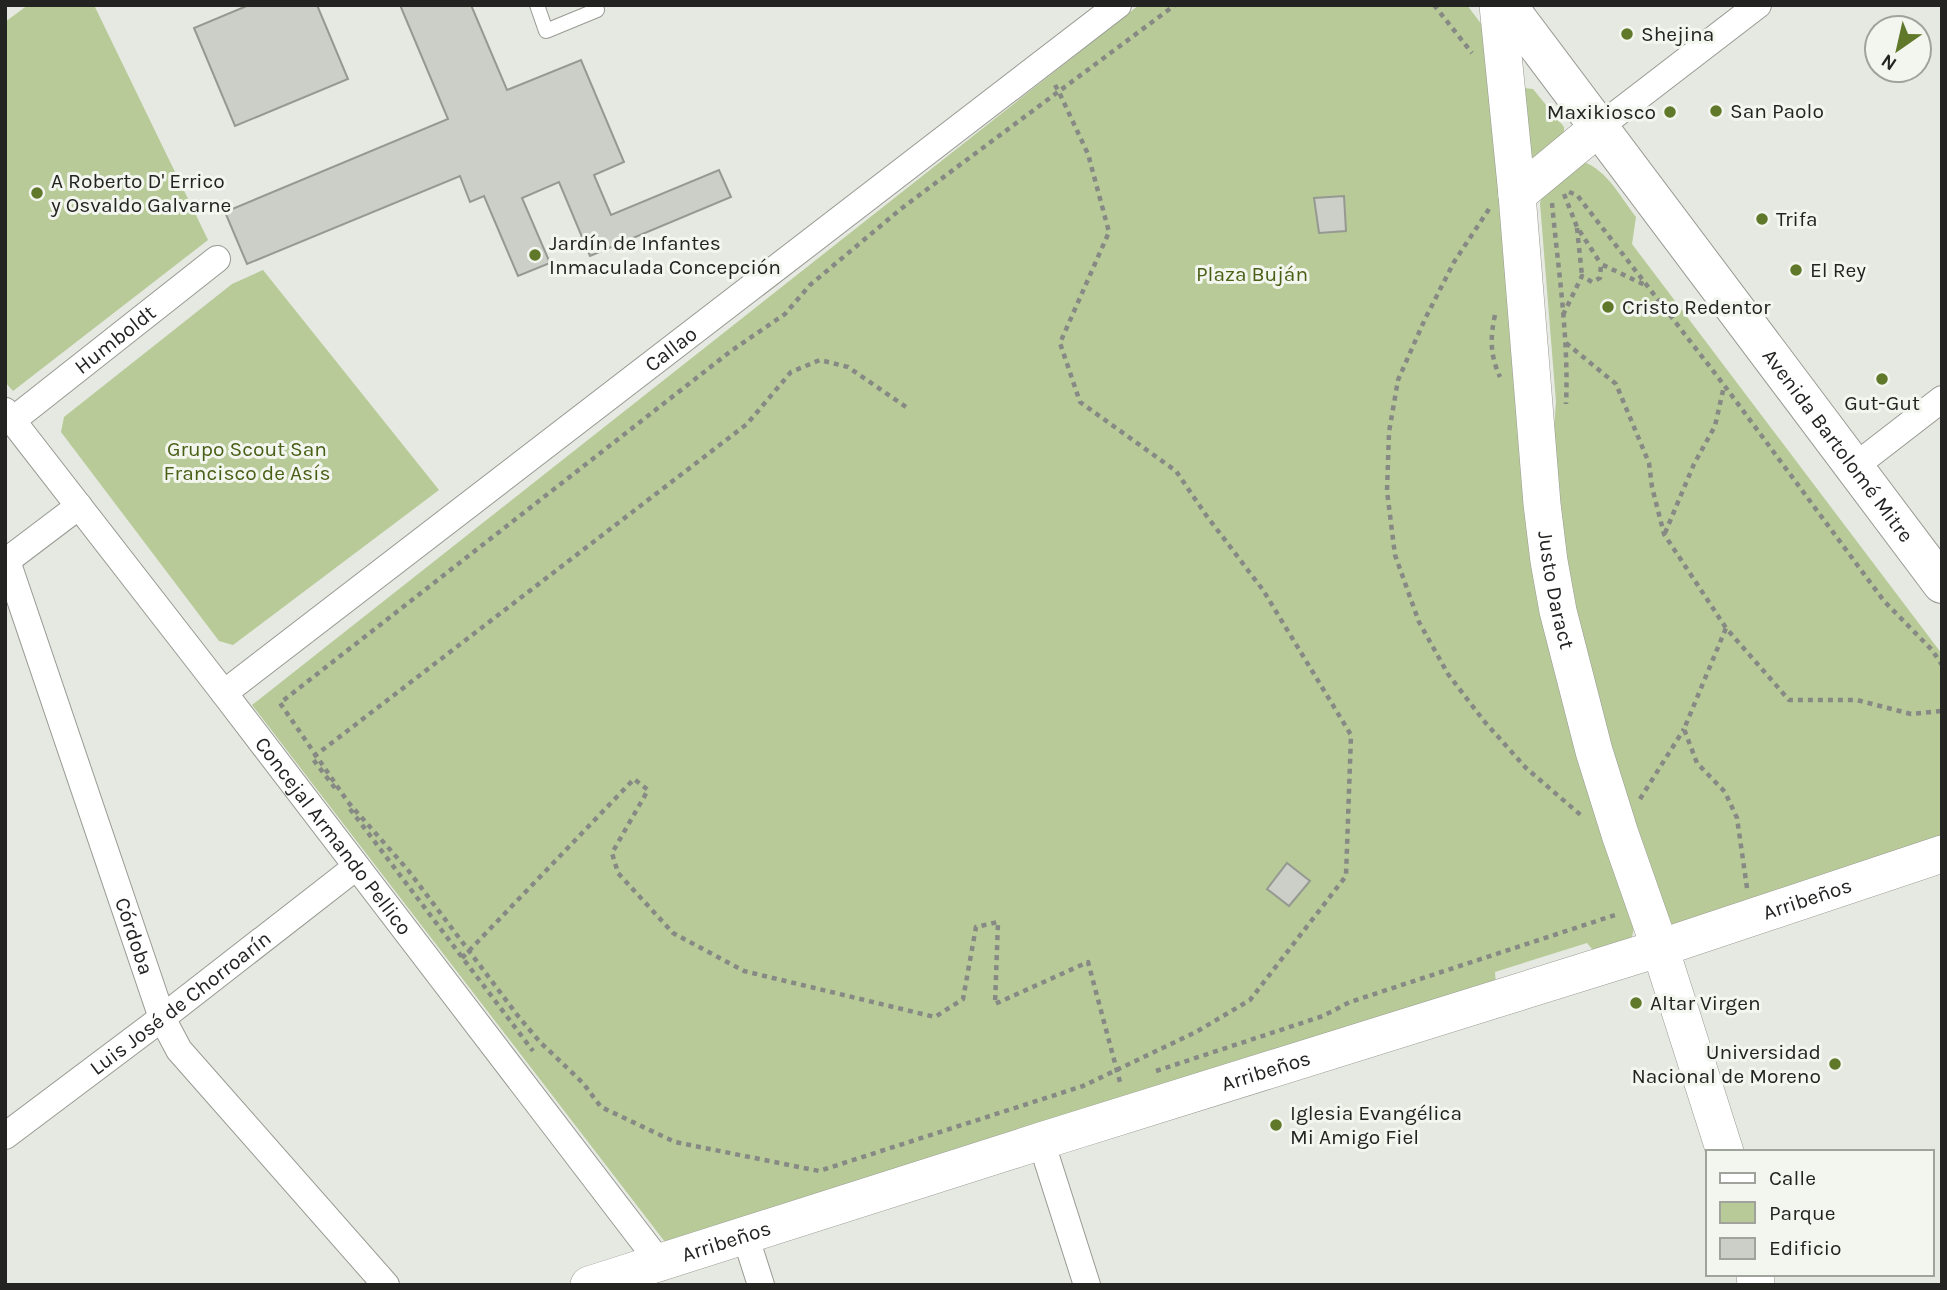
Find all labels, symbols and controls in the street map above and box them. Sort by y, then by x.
north arrow [1863,14,1933,84]
place label: Shejina [1641,22,1714,46]
marker: Shejina [1619,26,1635,42]
text: N [1877,49,1901,75]
place label: San Paolo [1730,99,1824,123]
place label: Maxikiosco [1547,100,1656,124]
marker: San Paolo [1708,103,1724,119]
marker: Maxikiosco [1662,104,1678,120]
place label: A Roberto D' Errico y Osvaldo Galvarne [50,169,231,217]
marker: A Roberto D' Errico y Osvaldo Galvarne [29,185,45,201]
place label: Trifa [1776,207,1818,231]
marker: Trifa [1754,211,1770,227]
place label: Jardín de Infantes Inmaculada Concepción [549,231,781,279]
marker: Jardín de Infantes Inmaculada Concepción [527,247,543,263]
place label: El Rey [1810,258,1866,282]
park label: Plaza Buján [1196,262,1308,286]
marker: El Rey [1788,262,1804,278]
place label: Cristo Redentor [1622,295,1771,319]
marker: Cristo Redentor [1600,299,1616,315]
street label: Humboldt [70,300,160,379]
street label: Callao [640,321,702,377]
street label: Avenida Bartolomé Mitre [1758,344,1918,547]
marker: Gut-Gut [1874,371,1890,387]
place label: Gut-Gut [1844,391,1920,415]
park label: Grupo Scout San Francisco de Asís [164,437,330,485]
street label: Justo Daract [1533,529,1579,652]
street label: Concejal Armando Pellico [250,732,417,940]
street label: Arribeños [1760,873,1855,925]
street label: Córdoba [110,894,158,978]
street label: Luis José de Chorroarín [85,926,275,1080]
place label: Altar Virgen [1650,991,1761,1015]
marker: Altar Virgen [1628,995,1644,1011]
place label: Universidad Nacional de Moreno [1631,1040,1821,1088]
street label: Arribeños [1218,1046,1313,1096]
marker: Universidad Nacional de Moreno [1827,1056,1843,1072]
place label: Iglesia Evangélica Mi Amigo Fiel [1290,1101,1462,1149]
marker: Iglesia Evangélica Mi Amigo Fiel [1268,1117,1284,1133]
legend [1706,1150,1933,1276]
text: Calle [1769,1166,1816,1190]
text: Parque [1769,1201,1836,1225]
street label: Arribeños [679,1216,774,1267]
text: Edificio [1769,1236,1842,1260]

